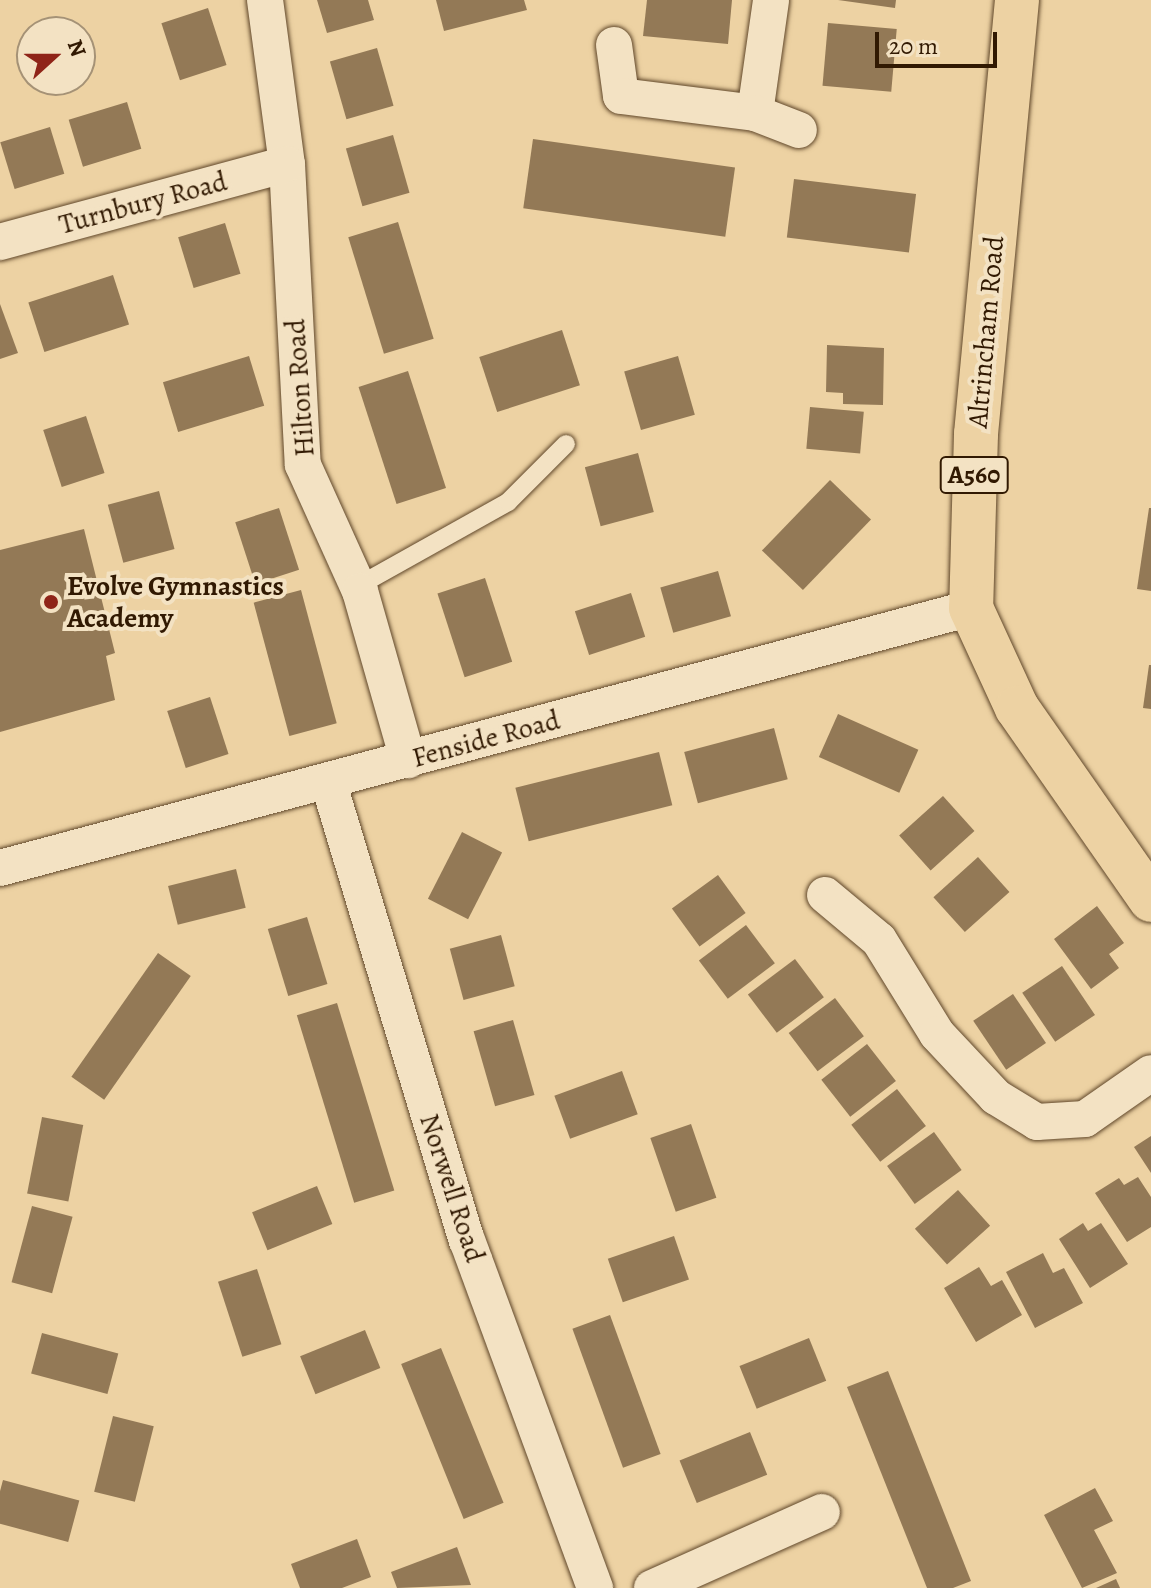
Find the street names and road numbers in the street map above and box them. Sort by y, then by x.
street label: Turnbury Road [55,164,231,242]
street label: Altrincham Road [961,234,1011,430]
street label: Hilton Road [278,318,322,458]
road number: A560 [938,453,1010,497]
street label: Fenside Road [408,703,564,775]
street label: Norwell Road [412,1110,492,1266]

